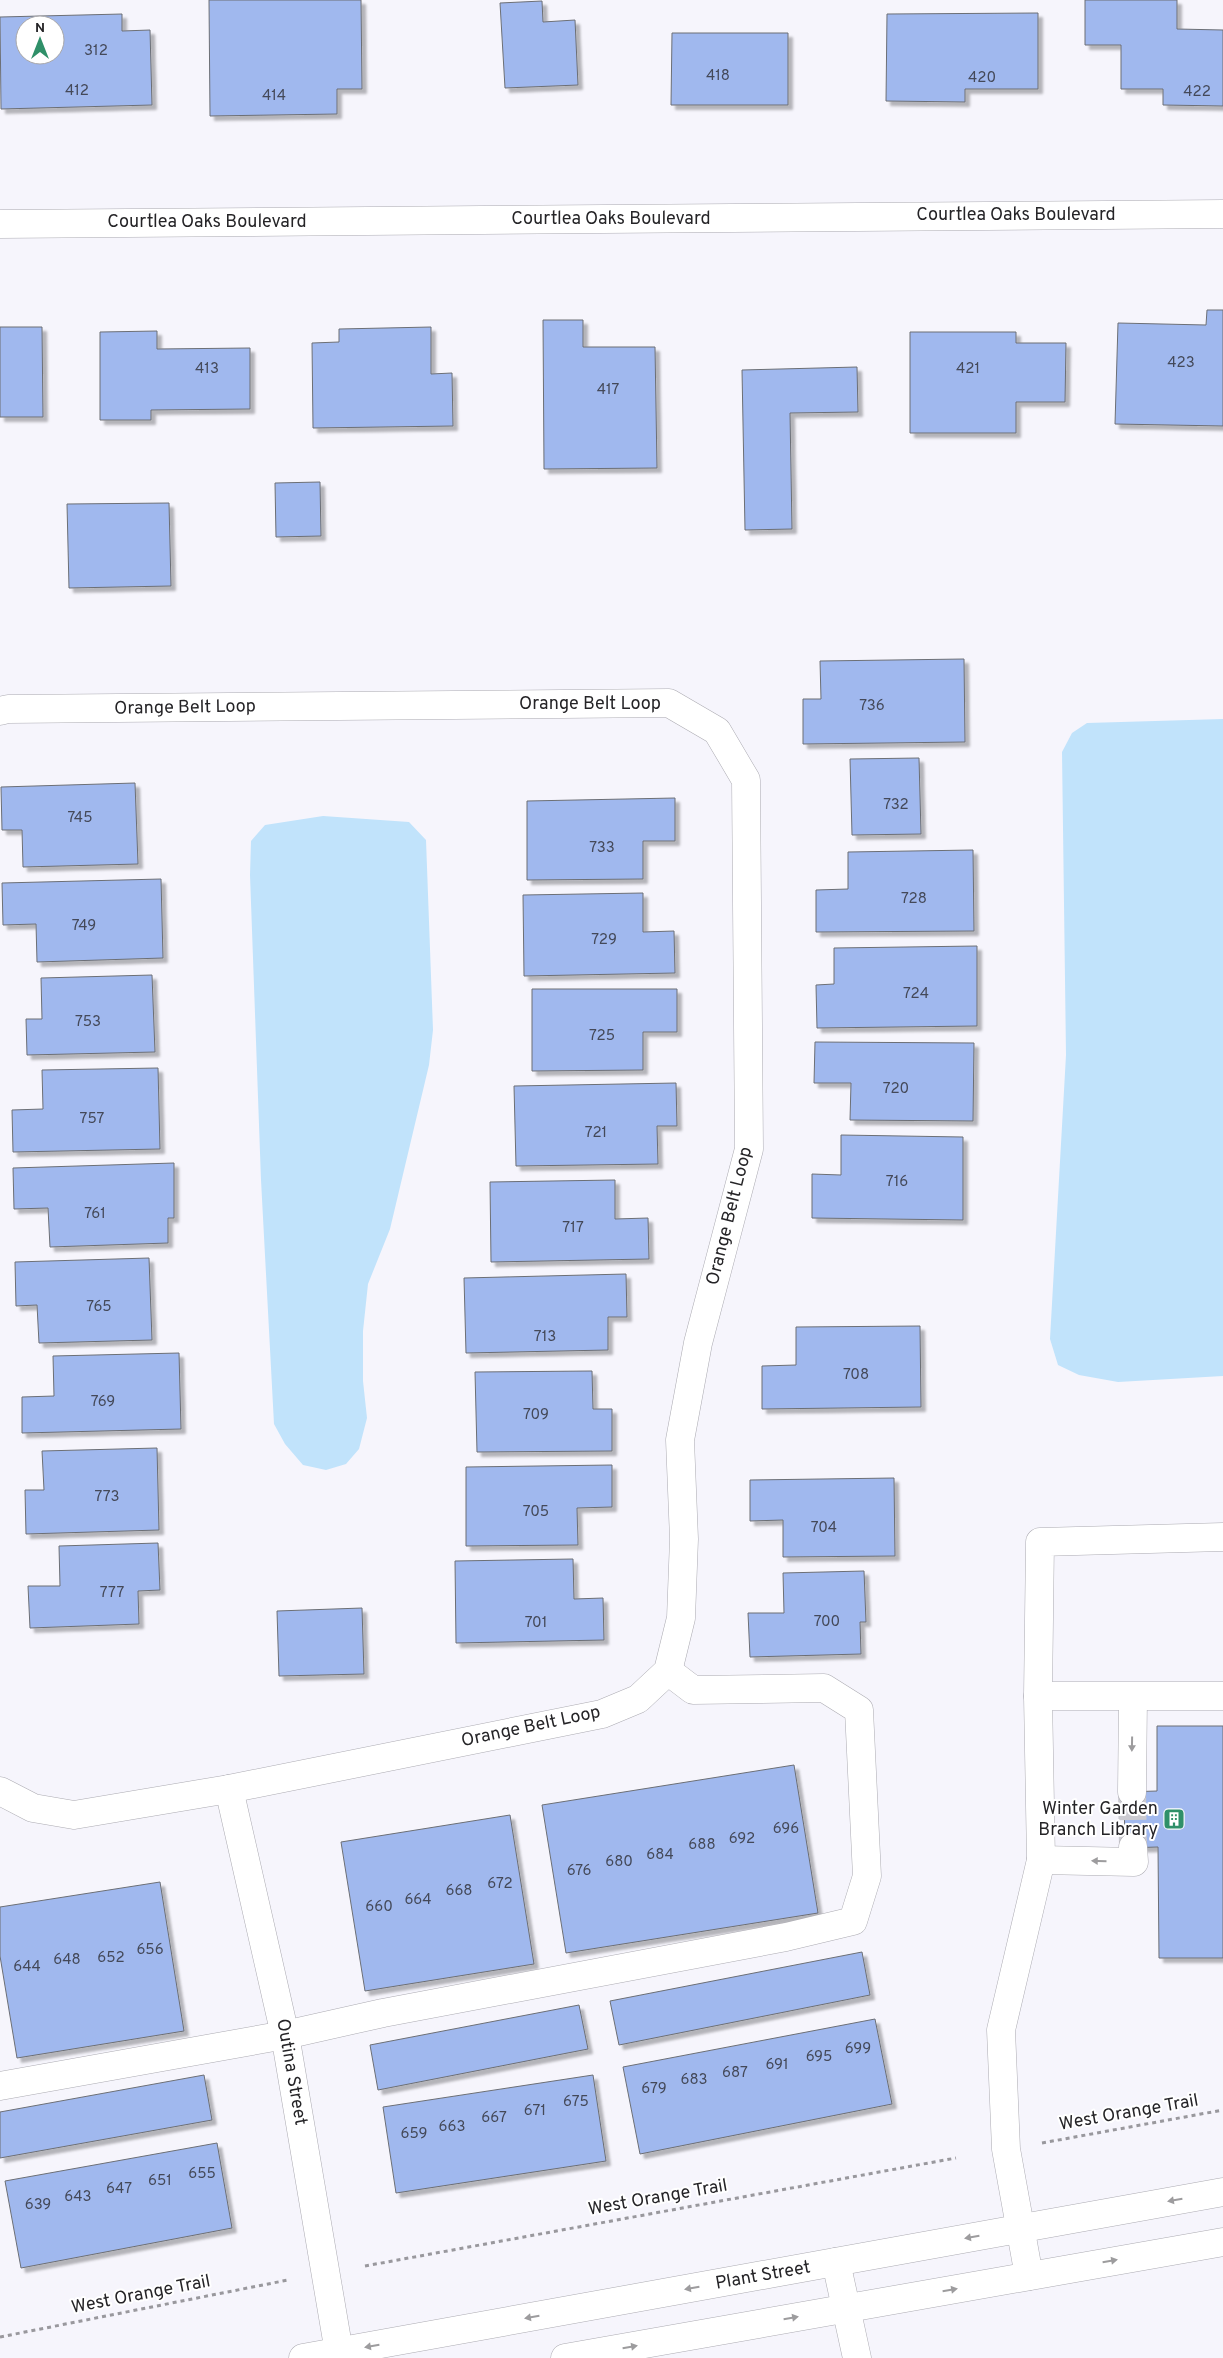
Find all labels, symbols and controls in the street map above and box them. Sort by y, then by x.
north arrow [15,15,65,65]
text: N [35,20,45,37]
house number: 312 [84,42,108,61]
house number: 418 [706,67,730,86]
house number: 420 [968,69,996,88]
house number: 412 [65,82,89,101]
house number: 422 [1183,83,1211,102]
house number: 414 [262,87,286,106]
street label: Courtlea Oaks Boulevard [916,204,1116,227]
street label: Courtlea Oaks Boulevard [511,208,711,231]
street label: Courtlea Oaks Boulevard [107,211,307,234]
house number: 423 [1167,354,1195,373]
house number: 413 [195,360,219,379]
house number: 421 [956,360,980,379]
house number: 417 [597,381,620,400]
street label: Orange Belt Loop [519,693,661,716]
street label: Orange Belt Loop [114,695,256,721]
house number: 736 [859,697,885,716]
house number: 732 [883,796,909,815]
house number: 745 [68,809,92,828]
house number: 733 [589,839,615,858]
house number: 728 [901,890,927,909]
house number: 749 [72,917,96,936]
house number: 729 [591,931,617,950]
house number: 724 [903,985,929,1004]
house number: 753 [75,1013,101,1032]
house number: 725 [589,1027,615,1046]
house number: 720 [883,1080,909,1099]
house number: 757 [80,1110,105,1129]
house number: 721 [585,1124,607,1143]
street label: Orange Belt Loop [702,1144,758,1288]
house number: 716 [886,1173,908,1192]
house number: 761 [84,1205,106,1224]
house number: 717 [562,1219,584,1238]
house number: 765 [86,1298,112,1317]
house number: 713 [534,1328,556,1347]
house number: 708 [843,1366,869,1385]
house number: 769 [91,1393,115,1412]
house number: 709 [523,1406,549,1425]
house number: 773 [95,1488,120,1507]
house number: 705 [523,1503,549,1522]
house number: 704 [811,1519,837,1538]
house number: 777 [100,1584,124,1603]
house number: 700 [814,1613,840,1632]
house number: 701 [525,1614,547,1633]
street label: Orange Belt Loop [459,1701,603,1753]
one-way arrow [1128,1737,1136,1753]
place label: Winter Garden Branch Library [1038,1798,1158,1842]
building icon: Winter Garden Branch Library [1162,1807,1186,1831]
house number: 696 [773,1820,799,1839]
house number: 692 [729,1830,755,1849]
house number: 688 [688,1836,716,1855]
house number: 684 [646,1846,674,1865]
house number: 680 [605,1853,633,1872]
one-way arrow [1091,1857,1107,1865]
house number: 676 [567,1862,591,1881]
house number: 672 [487,1875,513,1894]
house number: 668 [445,1882,473,1901]
house number: 664 [404,1891,432,1910]
house number: 660 [365,1898,393,1917]
house number: 656 [136,1941,164,1960]
house number: 652 [97,1949,125,1968]
house number: 648 [53,1951,81,1970]
house number: 644 [13,1958,41,1977]
street label: Outina Street [270,2017,312,2127]
house number: 699 [845,2040,871,2059]
house number: 695 [806,2048,832,2067]
house number: 691 [766,2056,788,2075]
house number: 687 [722,2064,748,2083]
house number: 683 [680,2071,708,2090]
house number: 679 [641,2080,667,2099]
street label: West Orange Trail [1058,2089,1200,2137]
house number: 675 [563,2093,589,2112]
house number: 671 [524,2102,546,2121]
house number: 667 [481,2109,507,2128]
house number: 663 [439,2118,465,2137]
house number: 659 [400,2125,428,2144]
house number: 655 [188,2165,216,2184]
house number: 651 [148,2172,172,2191]
street label: West Orange Trail [587,2174,729,2222]
house number: 647 [106,2180,132,2199]
house number: 643 [64,2188,92,2207]
house number: 639 [25,2196,51,2215]
one-way arrow [1167,2197,1183,2205]
one-way arrow [964,2234,980,2242]
street label: Plant Street [714,2256,812,2296]
one-way arrow [1103,2257,1119,2265]
street label: West Orange Trail [70,2270,212,2320]
one-way arrow [683,2285,699,2293]
one-way arrow [943,2286,958,2294]
one-way arrow [523,2313,539,2321]
one-way arrow [783,2314,799,2322]
one-way arrow [363,2342,379,2350]
one-way arrow [623,2342,639,2350]

